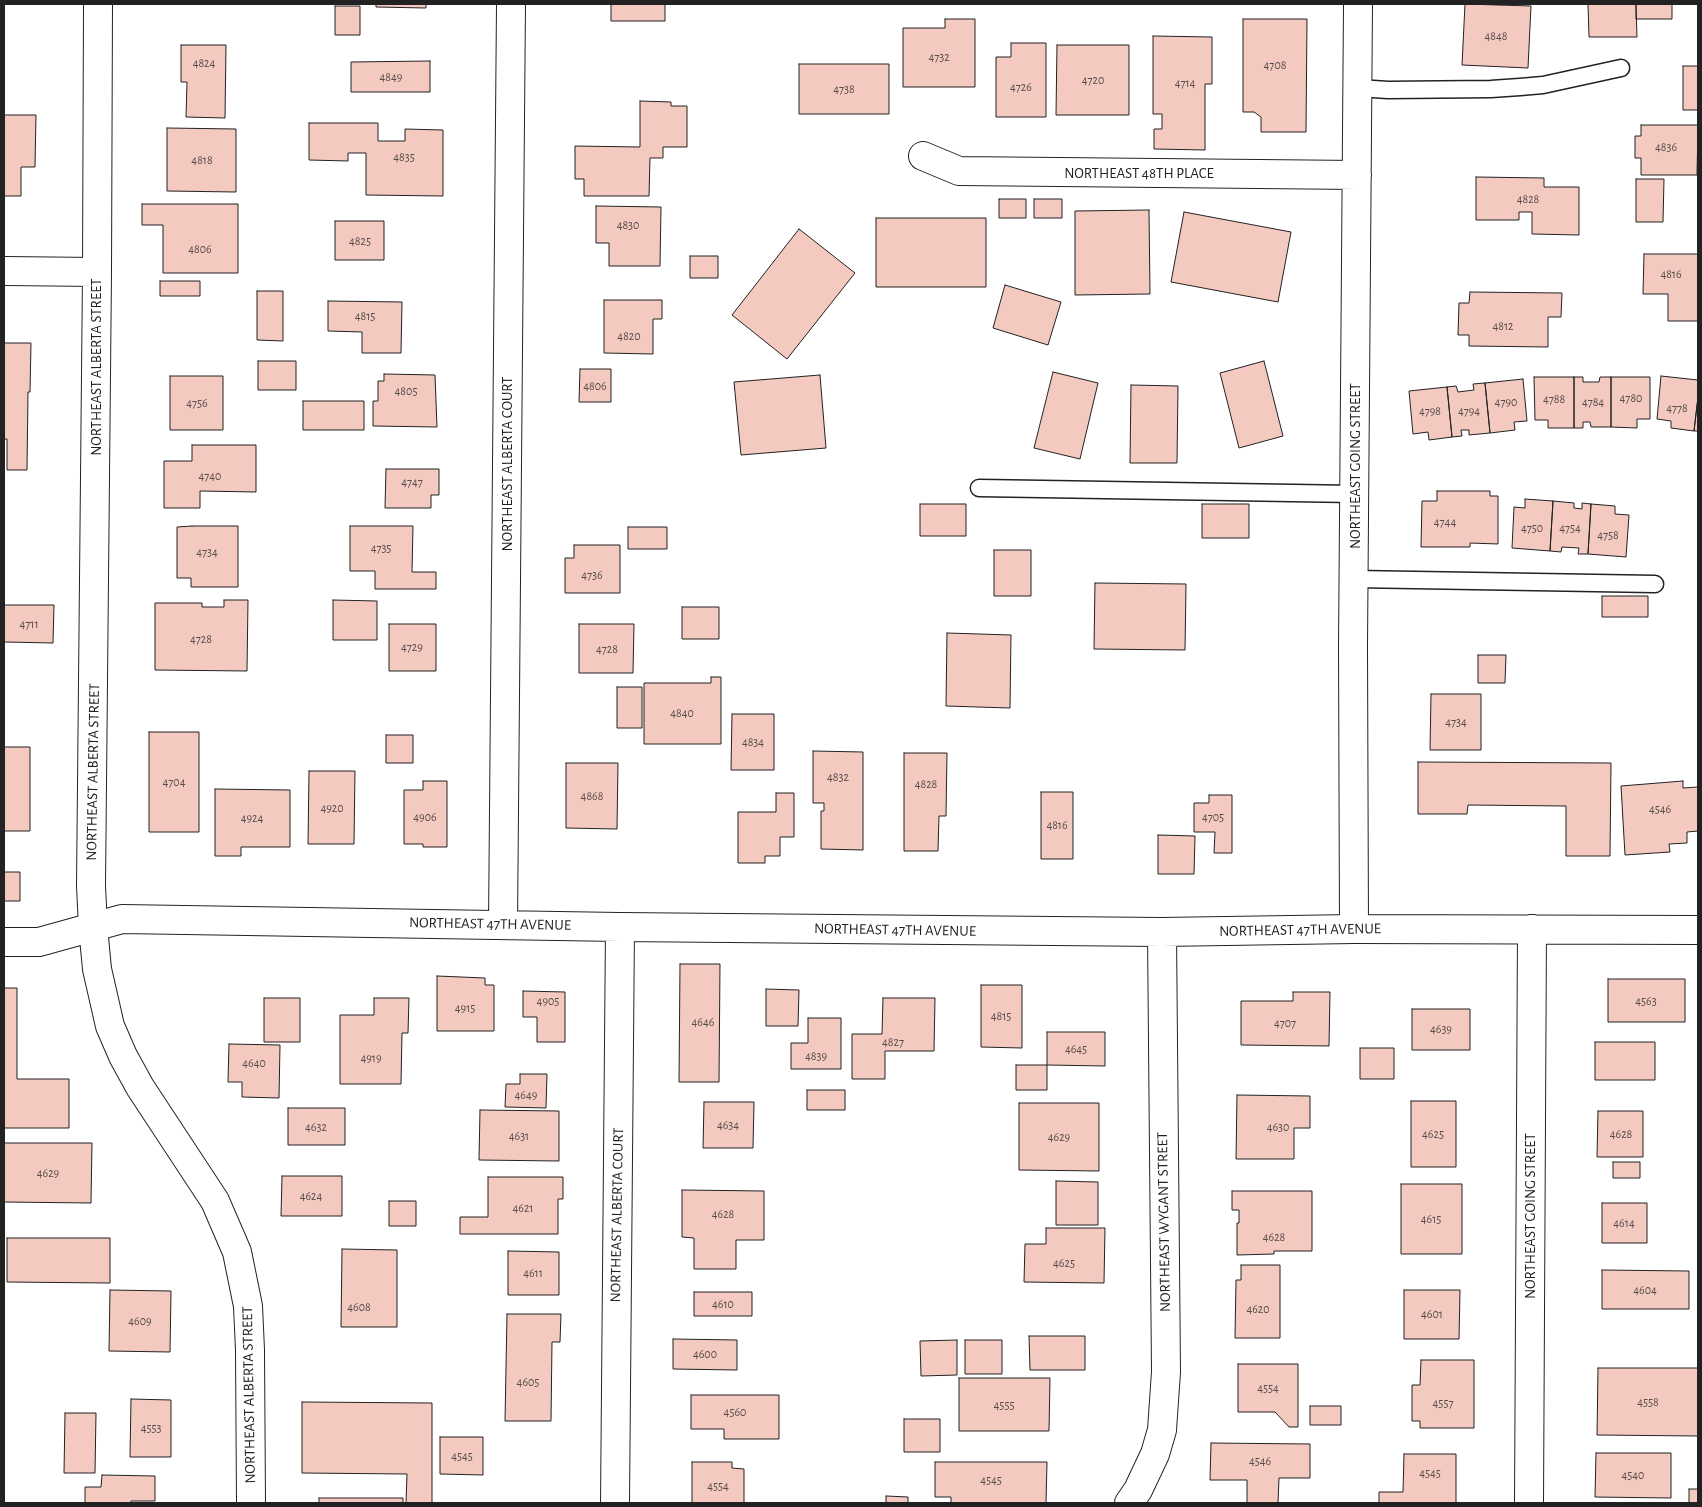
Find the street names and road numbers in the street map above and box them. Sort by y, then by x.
street label: NORTHEAST 48TH PLACE [1064,164,1214,182]
street label: NORTHEAST ALBERTA STREET [87,278,105,456]
street label: NORTHEAST ALBERTA COURT [498,377,516,551]
street label: NORTHEAST GOING STREET [1346,383,1364,549]
street label: NORTHEAST ALBERTA STREET [82,683,104,861]
street label: NORTHEAST 47TH AVENUE [409,914,571,934]
street label: NORTHEAST 47TH AVENUE [814,920,976,940]
street label: NORTHEAST 47TH AVENUE [1219,920,1381,940]
street label: NORTHEAST ALBERTA COURT [606,1127,628,1303]
street label: NORTHEAST WYGANT STREET [1153,1132,1175,1312]
street label: NORTHEAST GOING STREET [1521,1133,1539,1299]
street label: NORTHEAST ALBERTA STREET [238,1306,260,1484]

